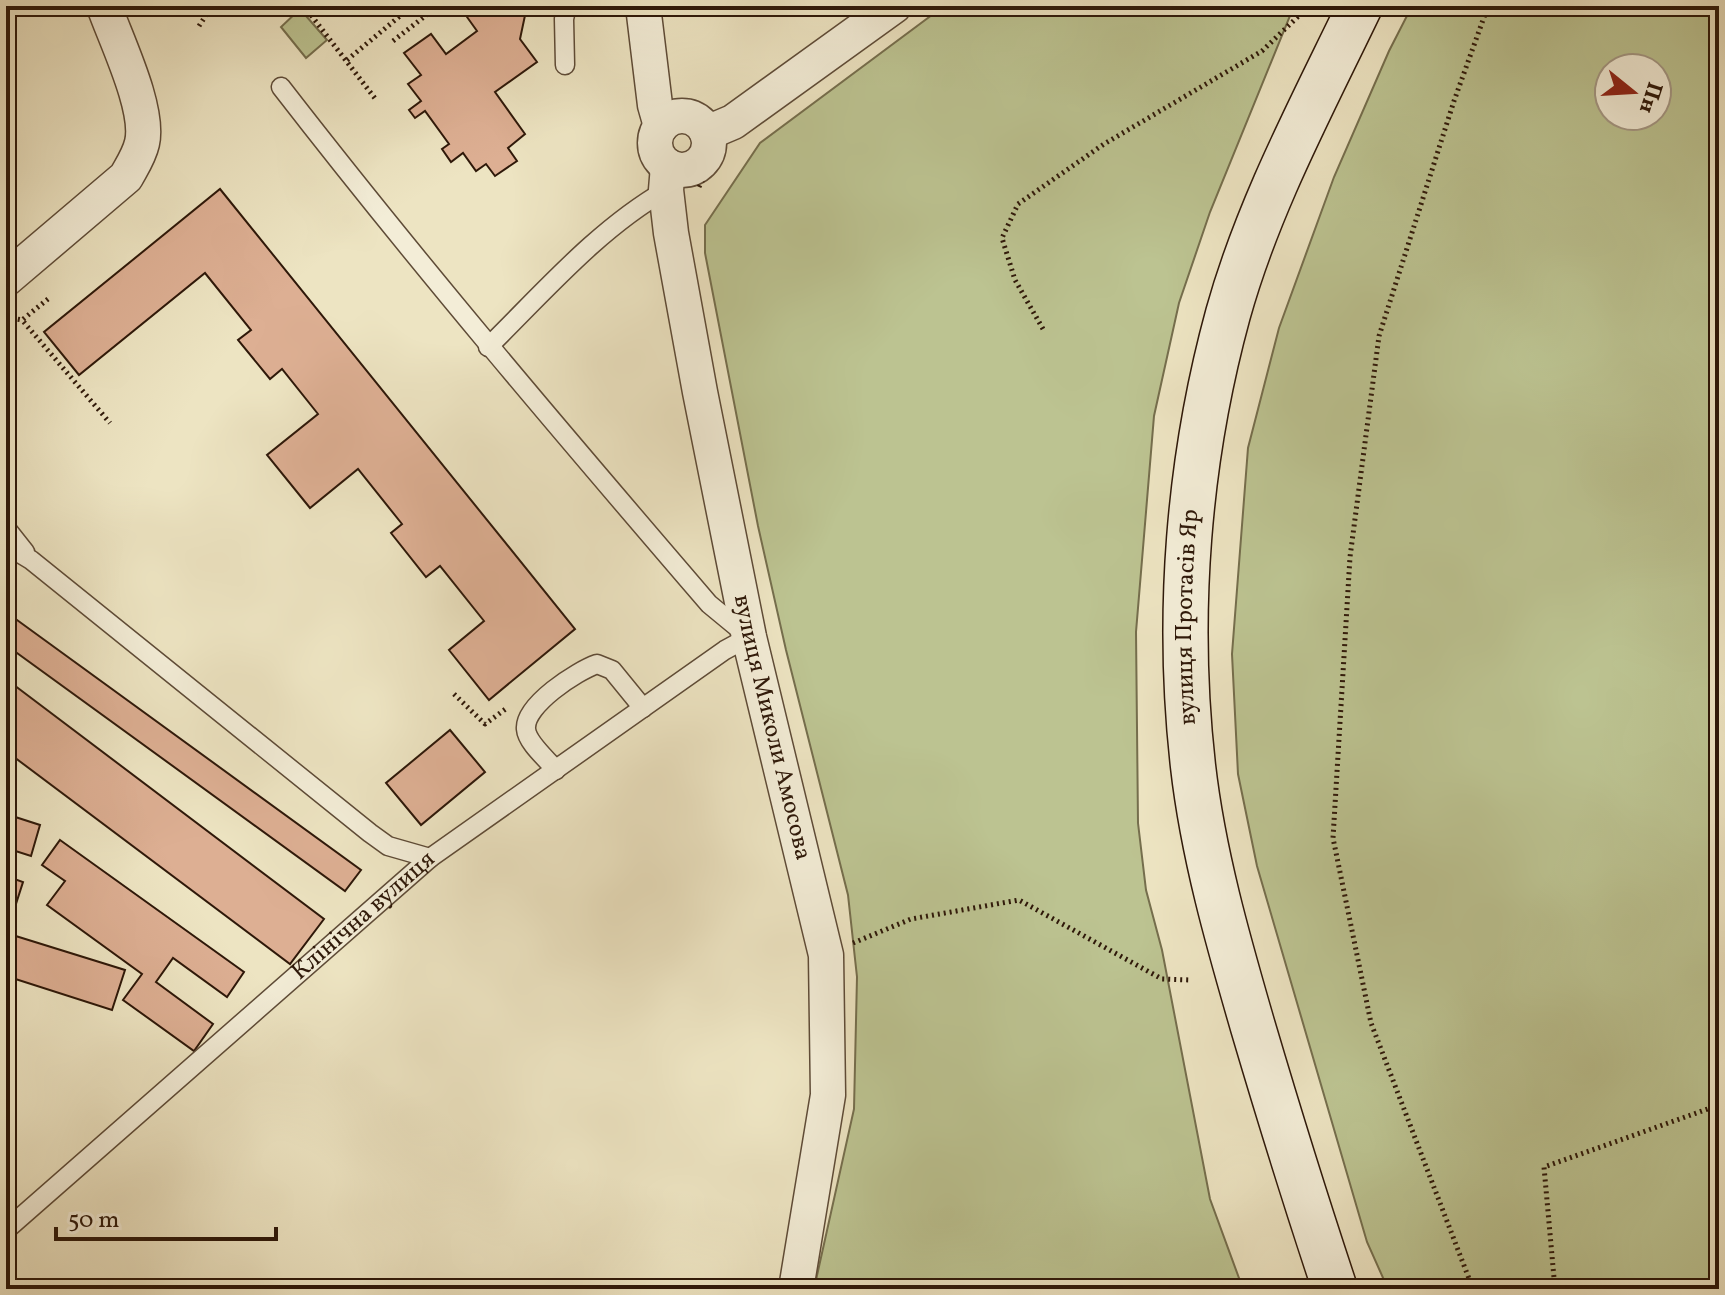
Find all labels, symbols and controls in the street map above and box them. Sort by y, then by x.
north arrow [1593,52,1673,132]
text: Пн [1630,78,1669,117]
street label: вулиця Протасів Яр [1168,508,1209,726]
street label: вулиця Миколи Амосова [724,592,819,864]
street label: Клінічна вулиця [284,843,443,989]
scale bar [56,1191,276,1241]
text: 50 m [68,1204,120,1238]

